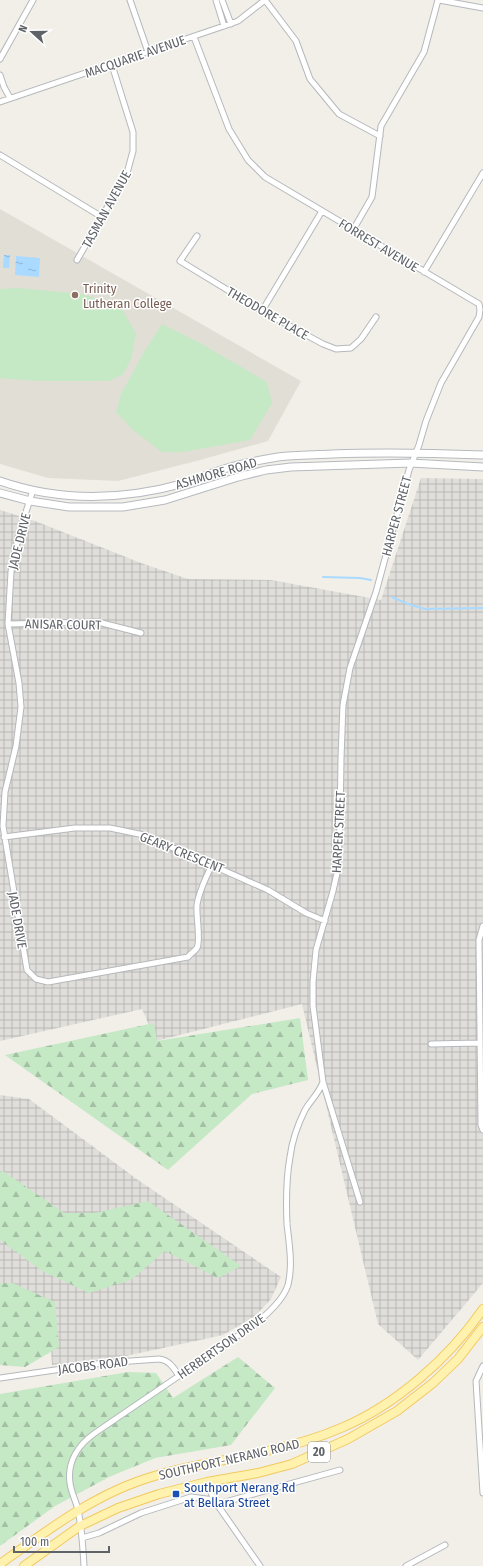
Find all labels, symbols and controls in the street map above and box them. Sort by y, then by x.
north arrow [12,12,52,52]
text: N [16,23,30,34]
street label: MACQUARIE AVENUE [83,32,187,81]
street label: TASMAN AVENUE [79,168,134,251]
street label: FORREST AVENUE [336,216,421,275]
place label: Trinity Lutheran College [83,281,172,311]
street label: THEODORE PLACE [224,284,311,343]
marker: Trinity Lutheran College [70,290,80,300]
street label: ASHMORE ROAD [174,455,259,492]
street label: HARPER STREET [379,474,414,558]
street label: JADE DRIVE [5,511,34,571]
street label: ANISAR COURT [25,616,101,633]
street label: HARPER STREET [329,791,348,874]
street label: GEARY CRESCENT [138,829,226,876]
street label: JADE DRIVE [5,890,30,950]
street label: HERBERTSON DRIVE [175,1311,268,1382]
street label: JACOBS ROAD [57,1354,129,1377]
street label: SOUTHPORT-NERANG ROAD [157,1436,301,1483]
road number: 20 [308,1442,330,1462]
place label: Southport Nerang Rd at Bellara Street [184,1480,295,1510]
marker: Southport Nerang Rd at Bellara Street [171,1489,181,1499]
scale bar [14,1528,109,1554]
text: 100 m [20,1535,49,1549]

